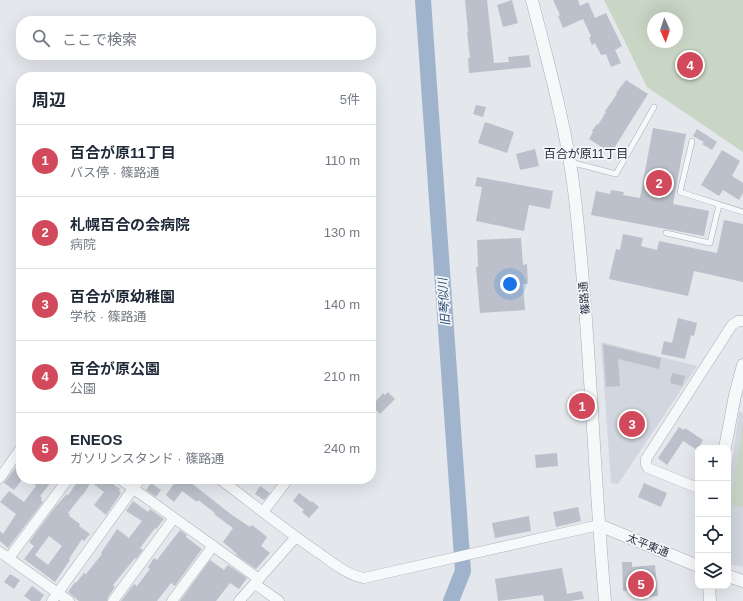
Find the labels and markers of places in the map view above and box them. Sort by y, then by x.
pin: 4 [677,50,703,80]
pin: 2 [646,168,672,198]
pin: 1 [569,391,595,421]
pin: 3 [619,409,645,439]
pin: 5 [628,569,654,599]

